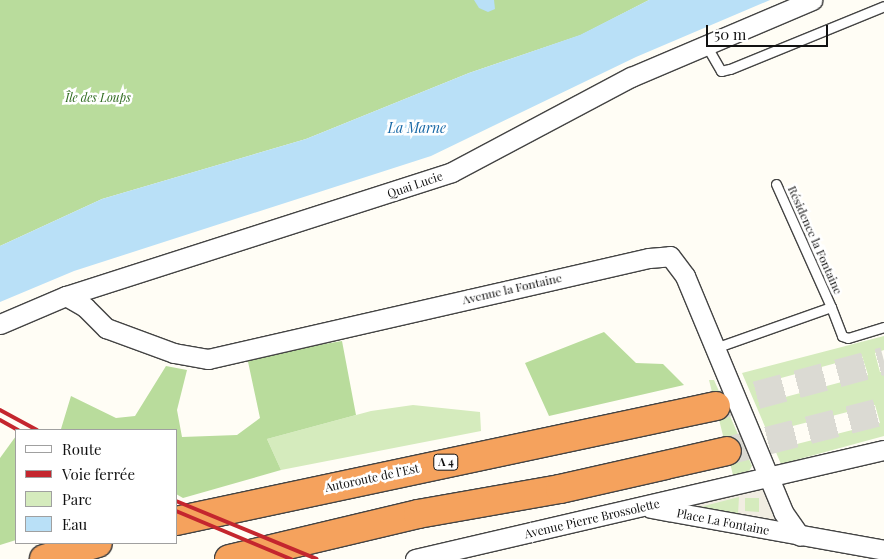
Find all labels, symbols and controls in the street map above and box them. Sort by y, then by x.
scale bar [709,15,832,47]
text: 50 m [714,24,746,44]
park label: Île des Loups [65,91,131,105]
water label: La Marne [388,120,446,136]
street label: Quai Lucie [385,169,445,201]
street label: Résidence la Fontaine [785,183,845,297]
street label: Avenue la Fontaine [461,270,563,308]
legend [15,429,178,544]
text: Route [62,439,102,459]
road number: A 4 [432,454,460,471]
street label: Autoroute de l’Est [323,461,421,495]
text: Voie ferrée [62,464,135,484]
text: Parc [62,489,92,509]
street label: Avenue Pierre Brossolette [523,496,661,542]
street label: Place La Fontaine [675,506,771,538]
text: Eau [62,514,87,534]

